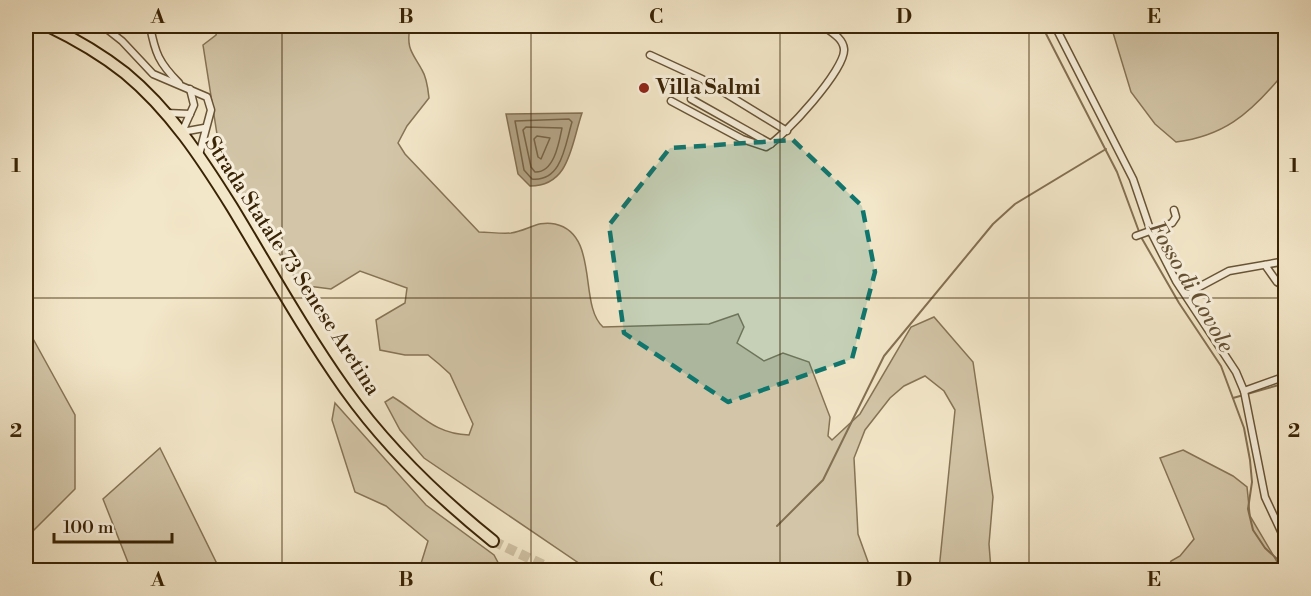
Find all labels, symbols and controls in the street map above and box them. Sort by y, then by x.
text: A [150,5,166,30]
text: B [398,5,414,30]
text: C [649,5,663,30]
text: D [896,5,912,30]
text: E [1147,5,1161,30]
place label: Villa Salmi [655,75,761,101]
marker: Villa Salmi [637,81,651,95]
street label: Strada Statale 73 Senese Aretina [198,132,386,401]
text: 1 [11,154,21,179]
text: 1 [1289,154,1299,179]
water label: Fosso di Covole [1143,217,1239,357]
text: 2 [10,419,22,444]
text: 2 [1288,419,1300,444]
scale bar [54,506,172,544]
text: 100 m [63,516,114,539]
text: A [150,568,166,593]
text: B [398,568,414,593]
text: C [649,568,663,593]
text: D [896,568,912,593]
text: E [1147,568,1161,593]

